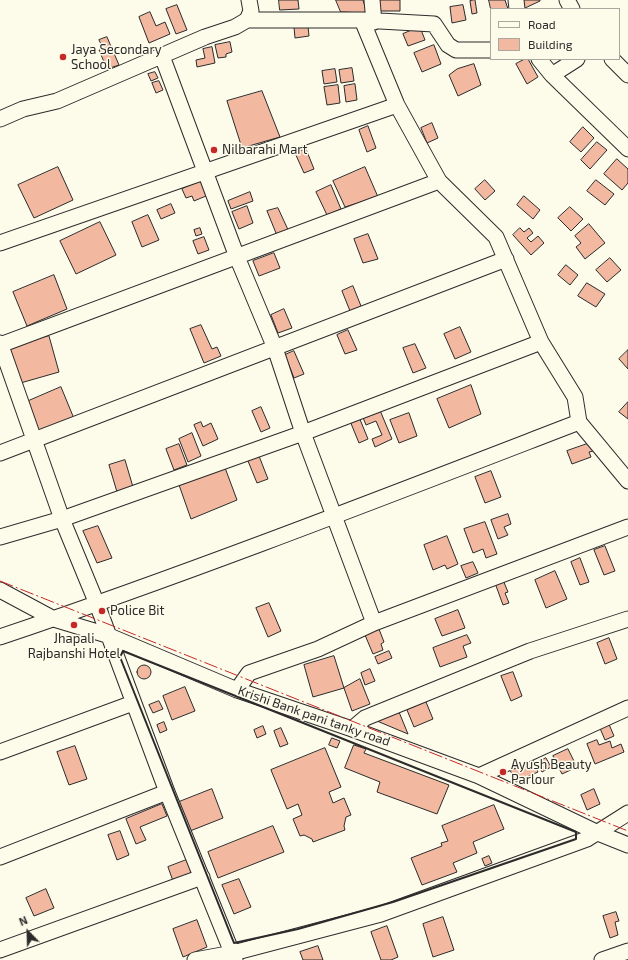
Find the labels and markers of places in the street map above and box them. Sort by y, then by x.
place label: Jaya Secondary School [71,42,162,73]
marker: Jaya Secondary School [58,52,68,62]
place label: Nilbarahi Mart [222,142,308,158]
marker: Nilbarahi Mart [209,145,219,155]
place label: Police Bit [110,603,164,619]
marker: Police Bit [97,606,107,616]
marker: Jhapali Rajbanshi Hotel [69,620,79,630]
place label: Jhapali Rajbanshi Hotel [28,631,120,662]
place label: Ayush Beauty Parlour [511,757,592,788]
marker: Ayush Beauty Parlour [498,767,508,777]

